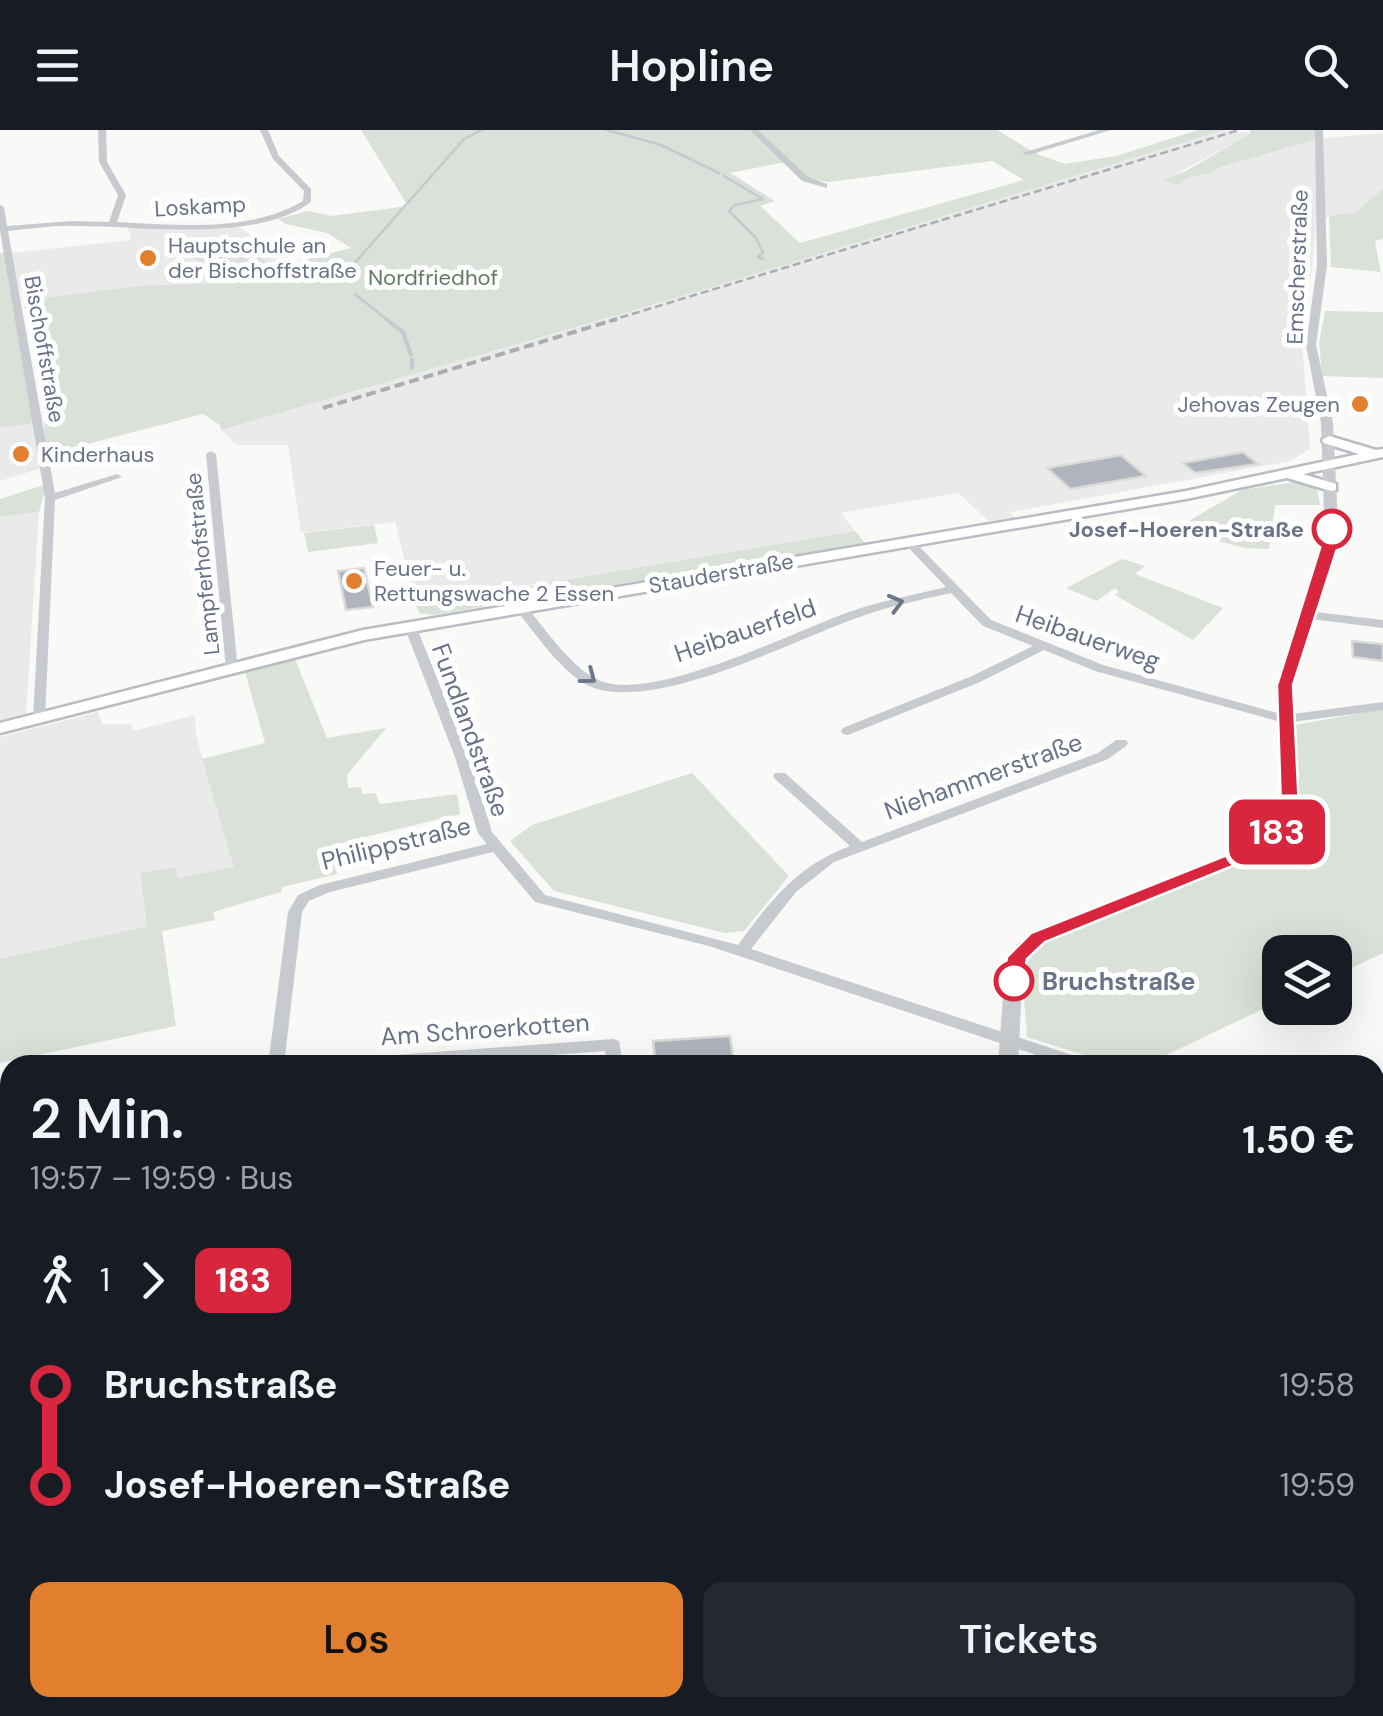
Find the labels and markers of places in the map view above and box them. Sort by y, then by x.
place label: Hauptschule an der Bischoffstraße [168,231,357,285]
marker: Hauptschule an der Bischoffstraße [137,247,159,269]
place label: Jehovas Zeugen [1177,390,1340,419]
marker: Jehovas Zeugen [1349,393,1371,415]
place label: Kinderhaus [41,440,154,469]
marker: Kinderhaus [10,443,32,465]
marker: Josef-Hoeren-Straße [1313,510,1351,548]
place label: Josef-Hoeren-Straße [1069,515,1304,544]
place label: Feuer- u. Rettungswache 2 Essen [374,554,614,608]
marker: Feuer- u. Rettungswache 2 Essen [343,570,365,592]
marker: Bruchstraße [995,962,1033,1000]
place label: Bruchstraße [1042,965,1196,998]

